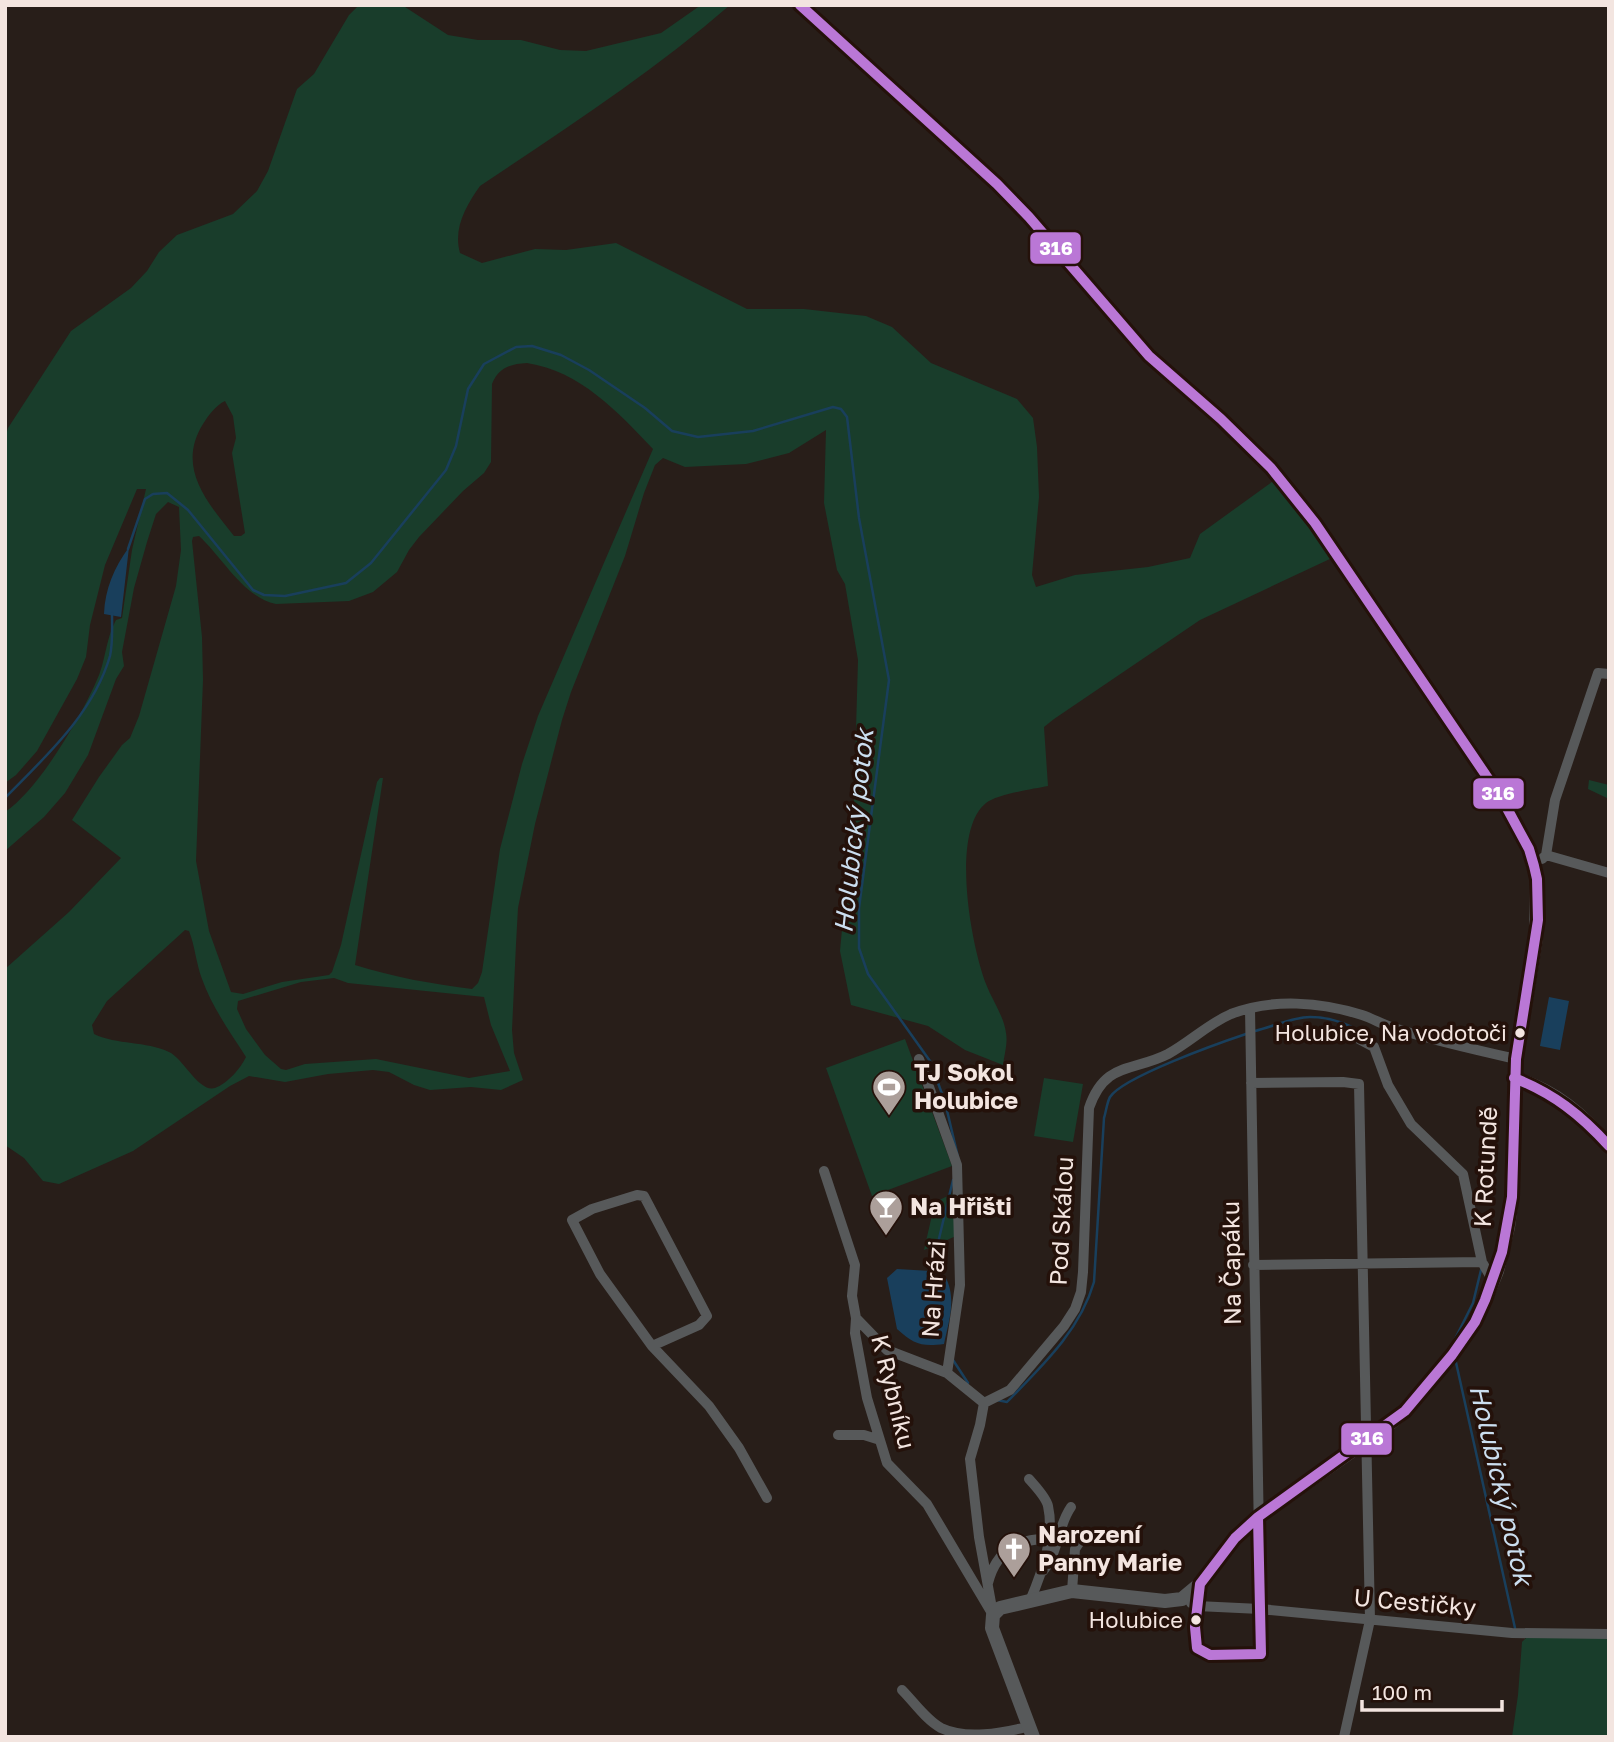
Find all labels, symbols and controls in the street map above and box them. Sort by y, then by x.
line badge: 316 [1029,231,1082,265]
text: 316 [1039,236,1073,259]
water label: Holubický potok [827,725,880,934]
line badge: 316 [1472,777,1525,810]
text: 316 [1481,781,1515,804]
place label: Holubice, Na vodotoči [1275,1019,1507,1046]
marker: Holubice, Na vodotoči [1513,1026,1527,1040]
place label: TJ Sokol Holubice [914,1057,1018,1114]
sports icon: TJ Sokol Holubice [870,1068,908,1117]
street label: K Rotundě [1467,1106,1502,1228]
street label: Pod Skálou [1043,1156,1078,1286]
bar icon: Na Hřišti [867,1188,905,1237]
place label: Na Hřišti [910,1191,1012,1220]
street label: Na Čapáku [1215,1201,1246,1325]
street label: Na Hrázi [915,1239,950,1338]
street label: K Rybníku [866,1331,923,1452]
water label: Holubický potok [1463,1382,1540,1590]
line badge: 316 [1340,1422,1393,1456]
text: 316 [1350,1426,1384,1449]
place label: Narození Panny Marie [1038,1519,1182,1576]
church icon: Narození Panny Marie [995,1530,1033,1579]
street label: U Cestičky [1353,1582,1478,1621]
place label: Holubice [1089,1606,1183,1633]
marker: Holubice [1189,1613,1203,1627]
scale bar [1362,1668,1502,1712]
text: 100 m [1372,1679,1432,1705]

